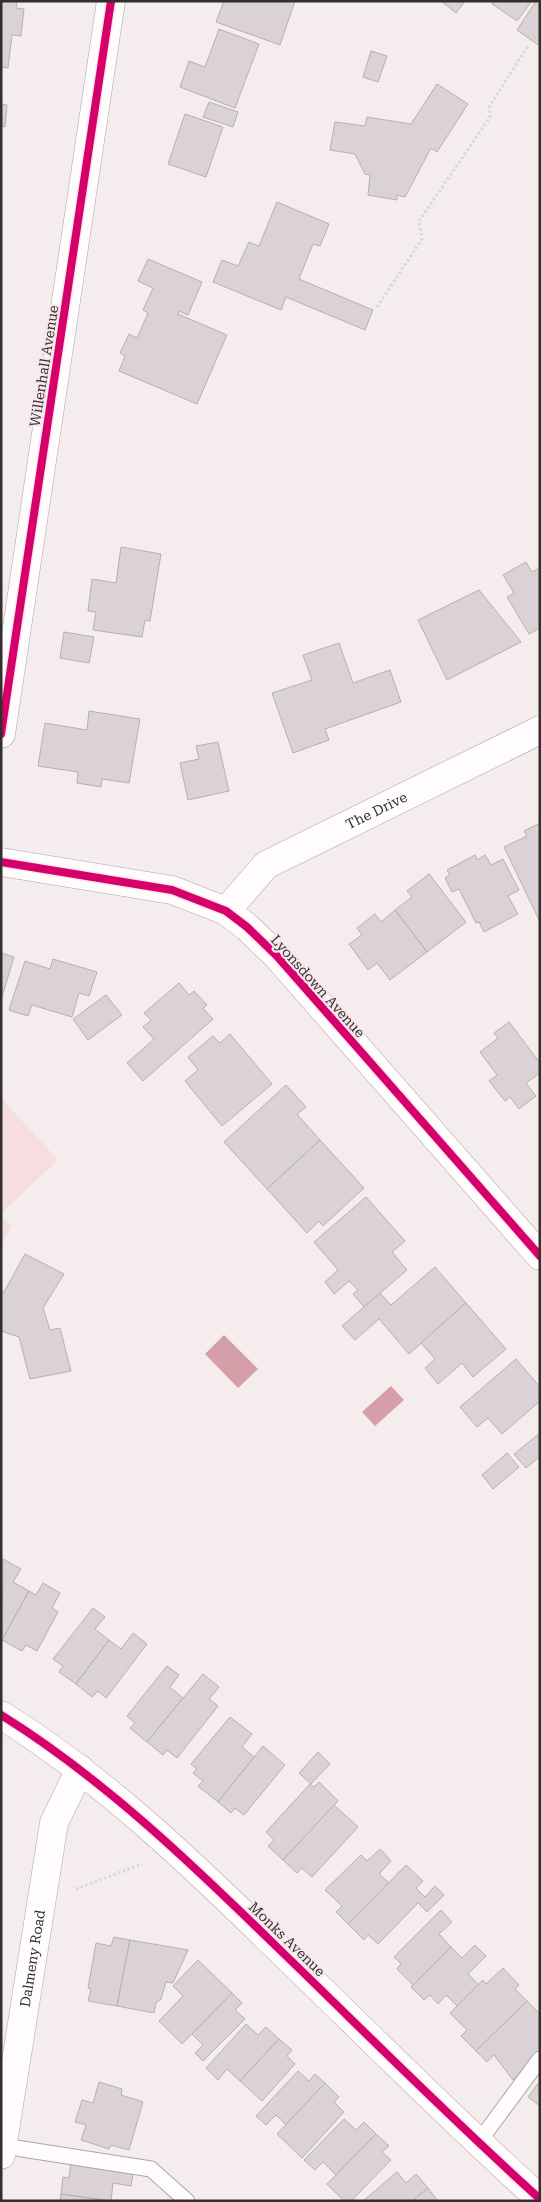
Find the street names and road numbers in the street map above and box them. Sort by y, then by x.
street label: Willenhall Avenue [26,304,62,428]
street label: The Drive [343,789,410,832]
street label: Lyonsdown Avenue [268,931,368,1041]
street label: Monks Avenue [246,1899,329,1980]
street label: Dalmeny Road [17,1909,48,2008]

